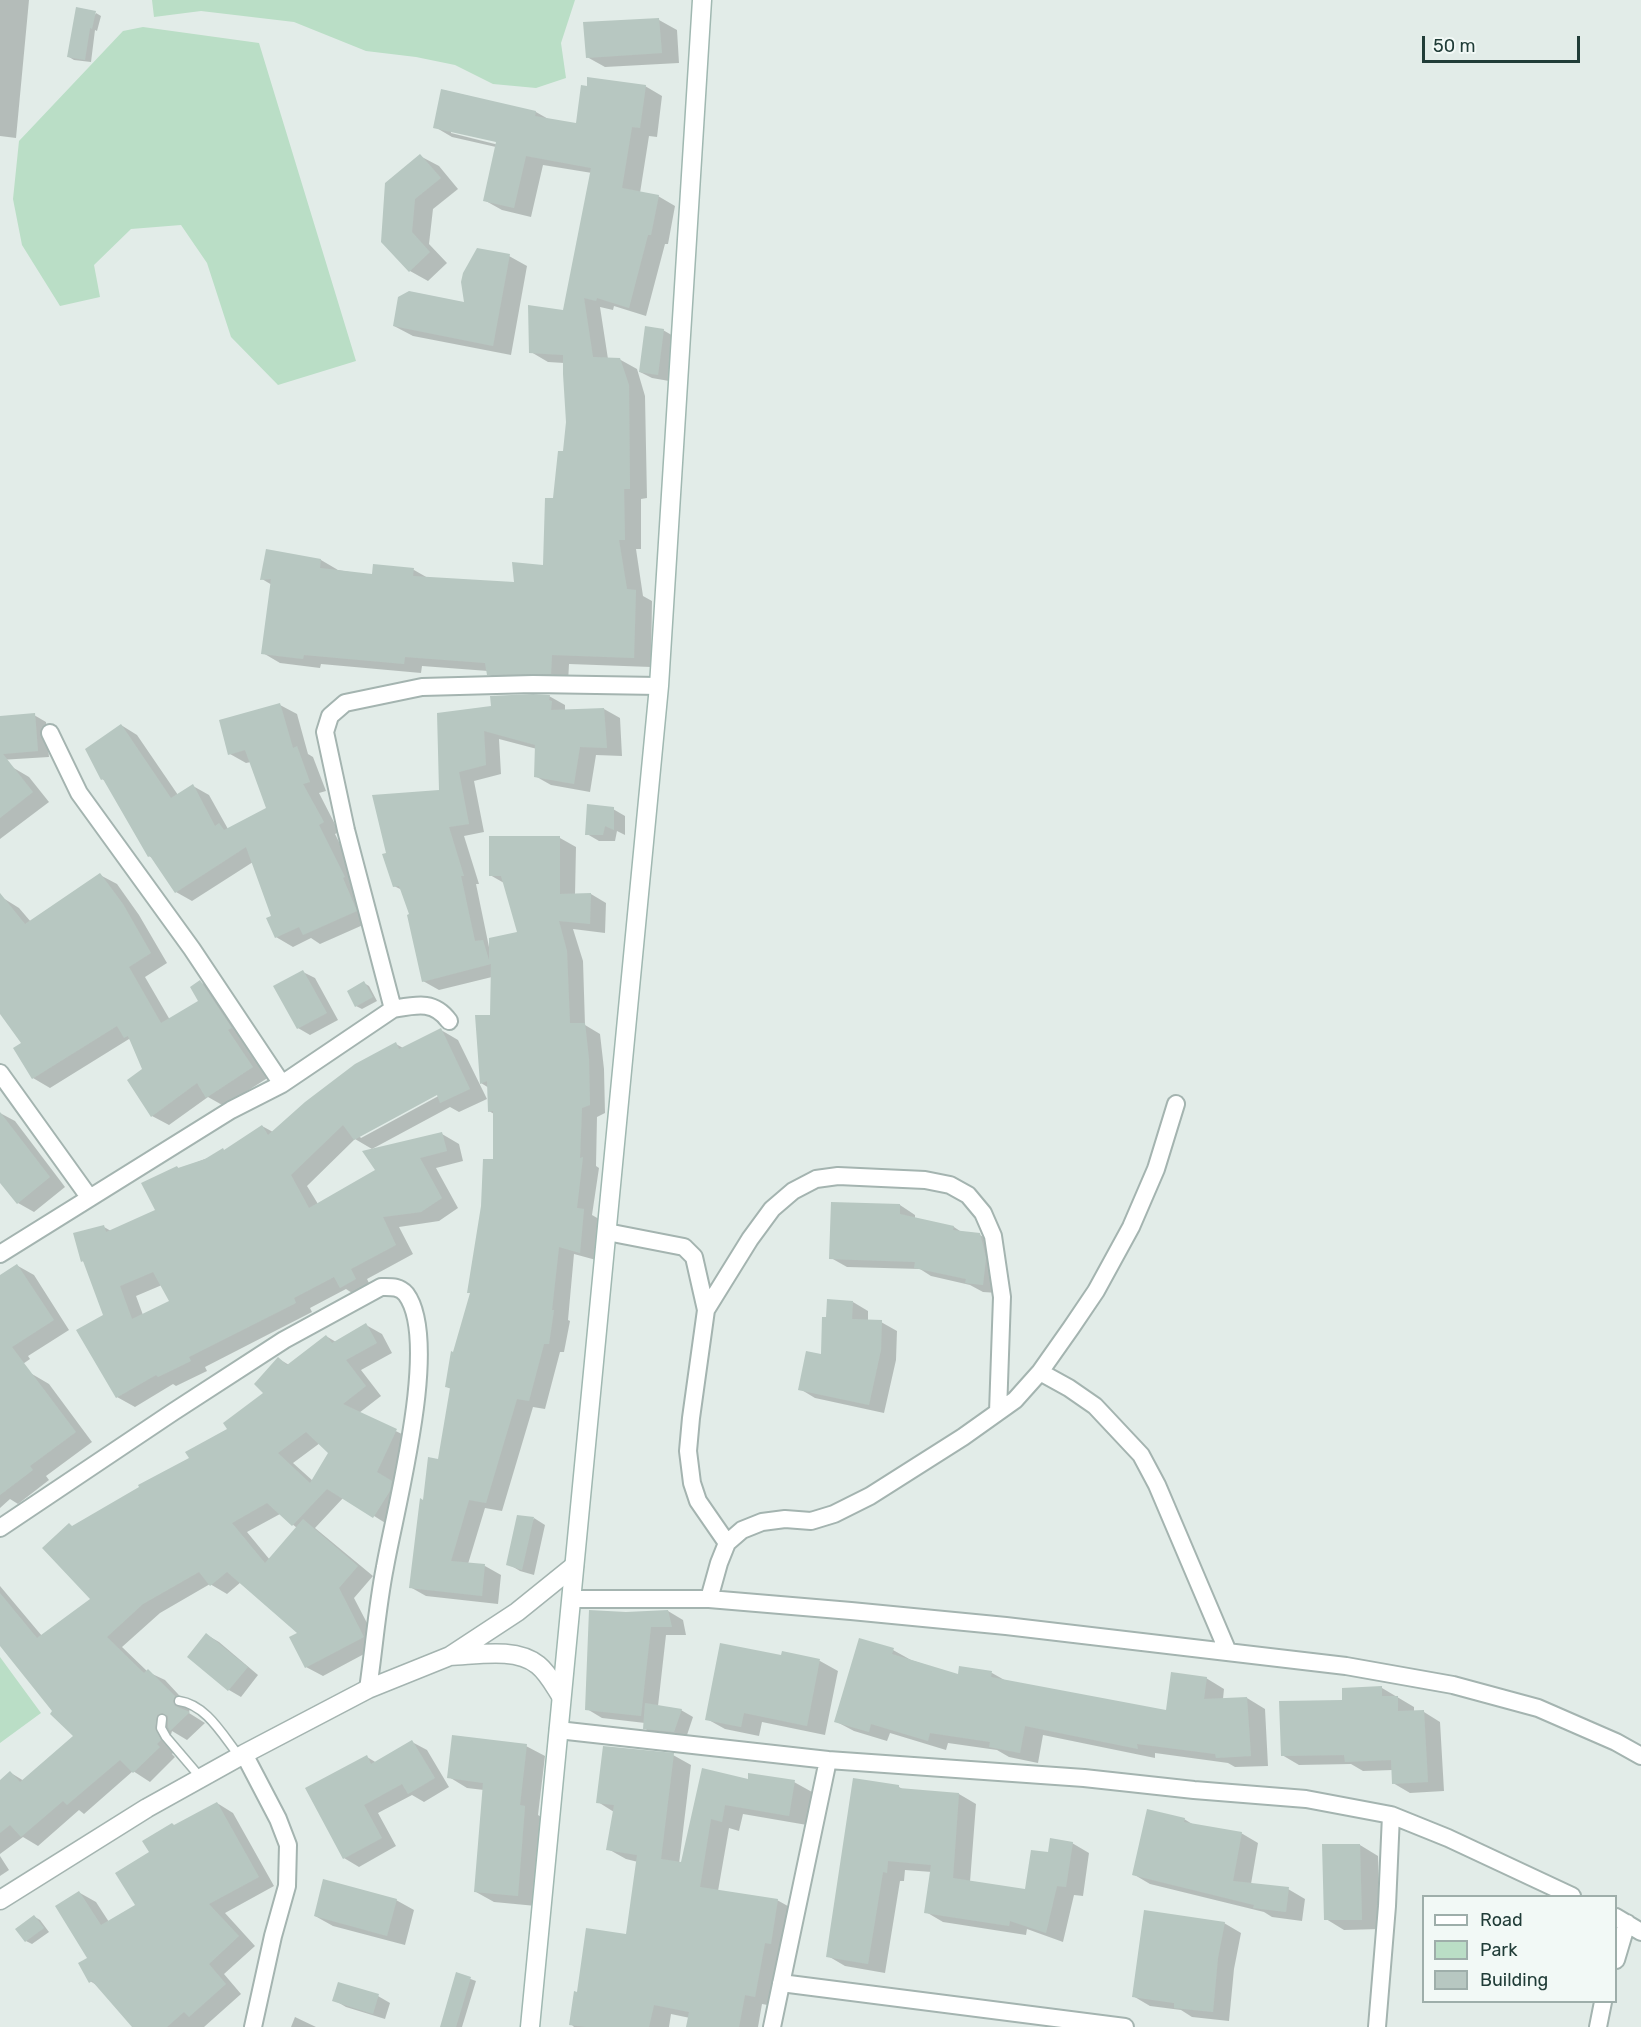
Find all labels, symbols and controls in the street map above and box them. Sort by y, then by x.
scale bar [1425,24,1582,62]
text: 50 m [1433,35,1476,57]
legend [1422,1895,1617,2003]
text: Road [1480,1909,1523,1931]
text: Park [1480,1939,1517,1961]
text: Building [1480,1969,1548,1991]

